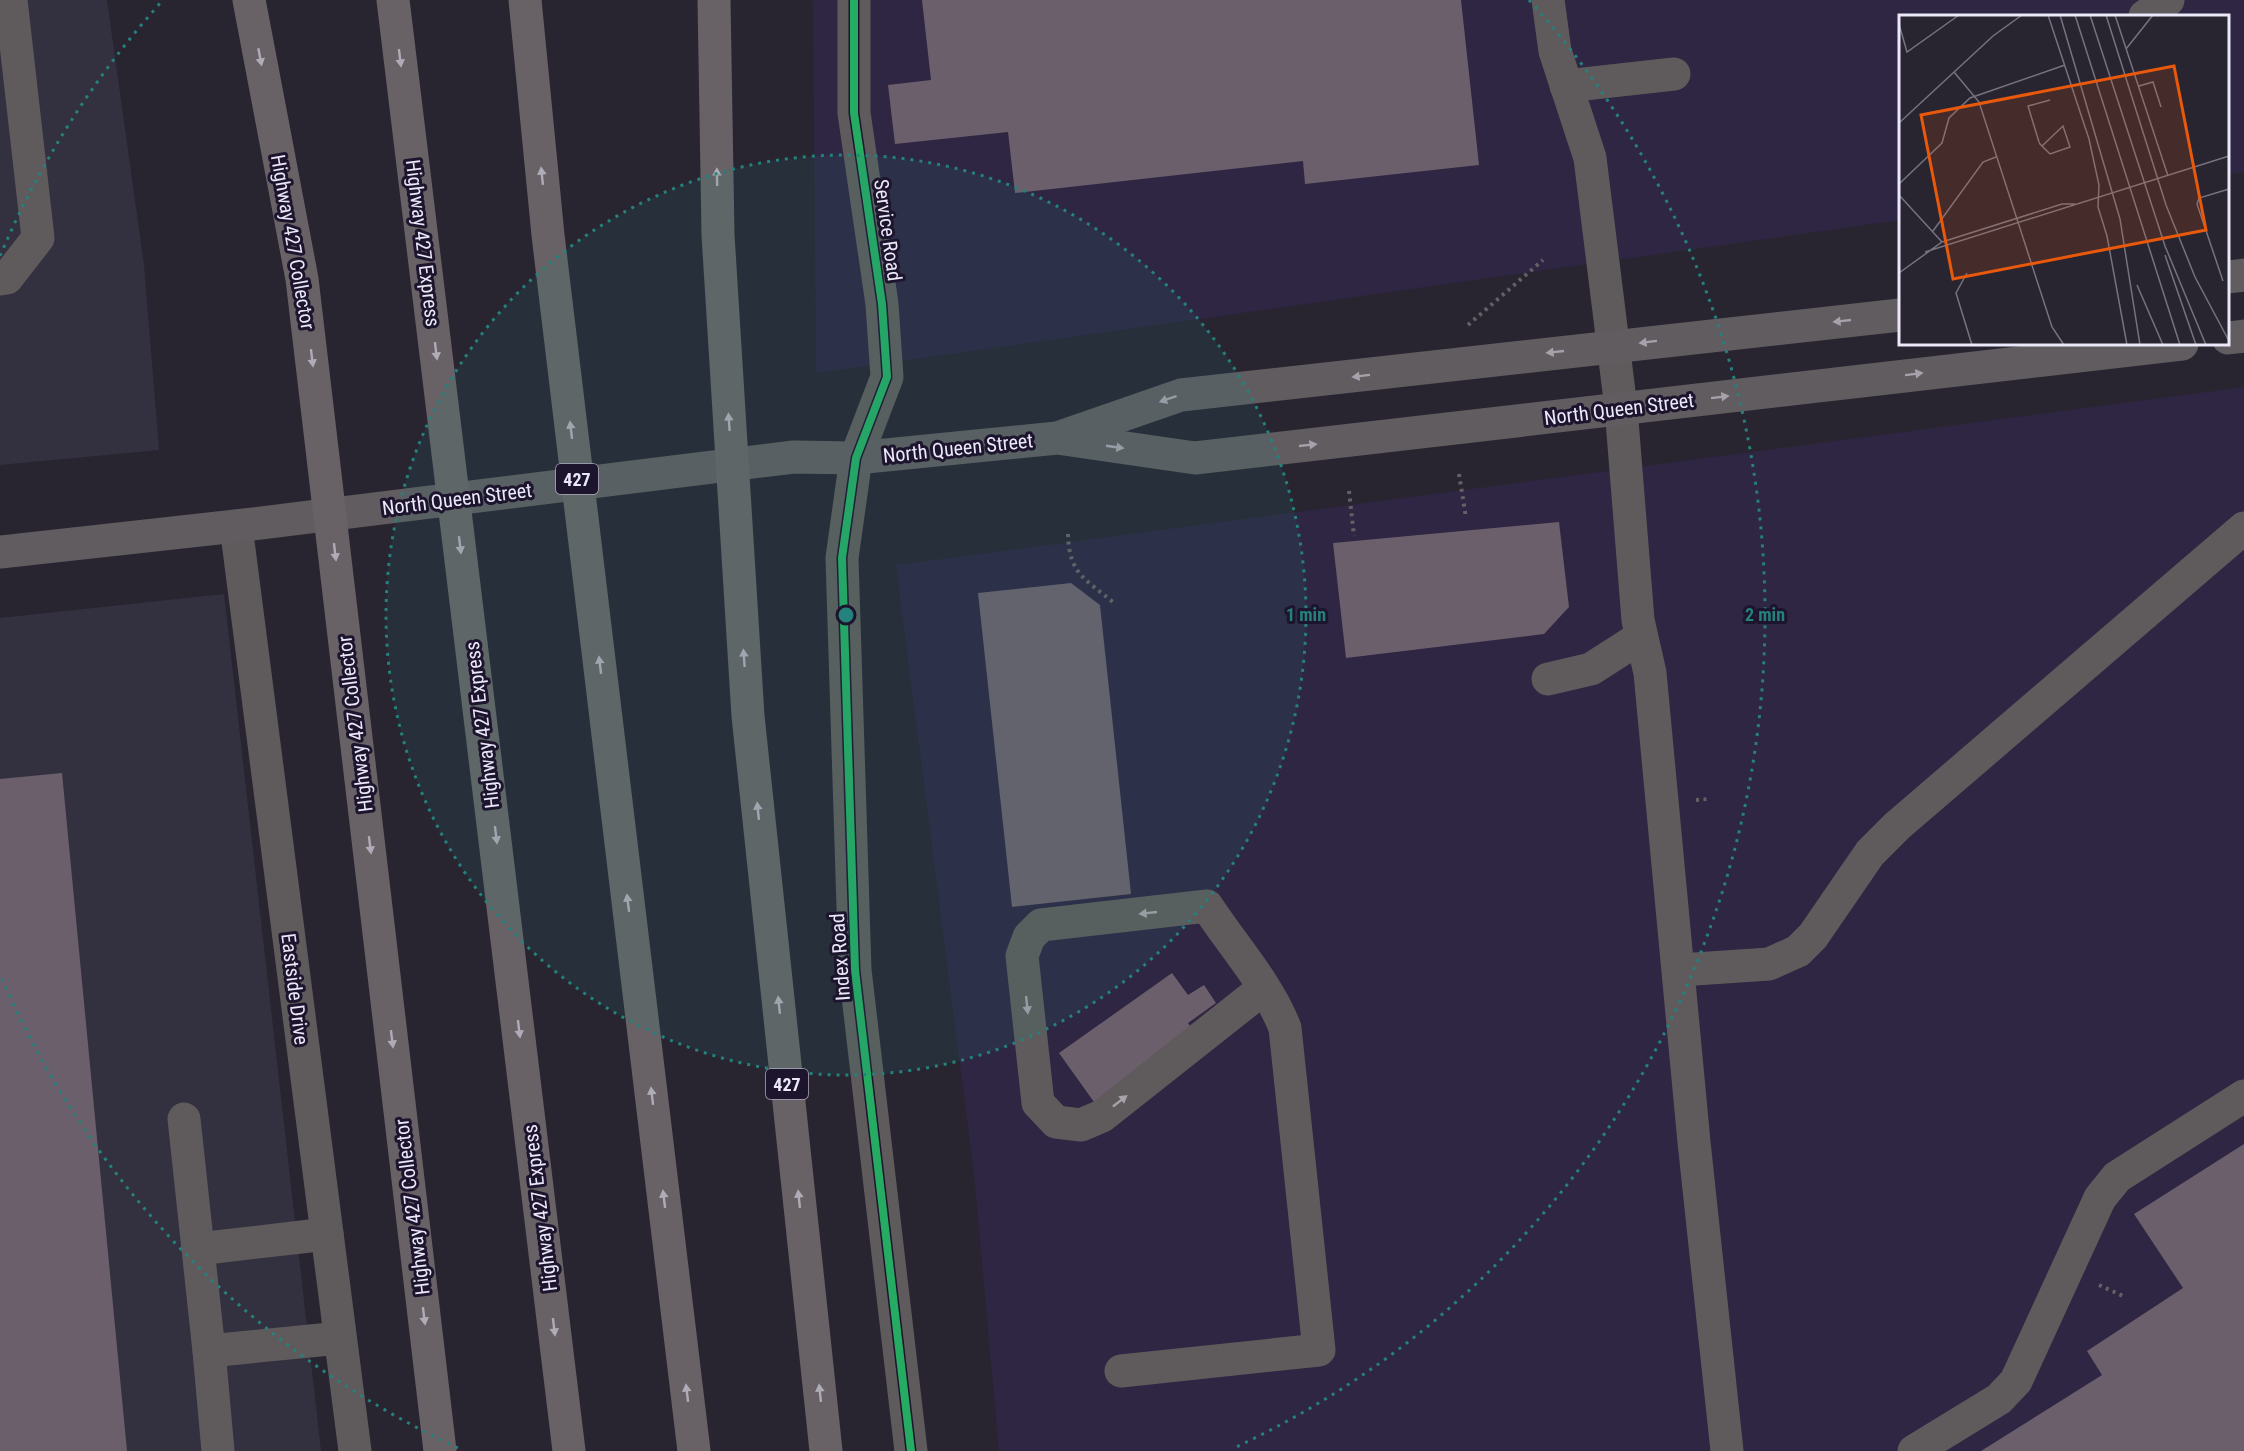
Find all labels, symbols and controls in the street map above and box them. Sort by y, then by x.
inset map [1899,15,2229,345]
one-way arrow [256,48,265,67]
one-way arrow [395,49,404,68]
street label: Highway 427 Collector [266,153,320,331]
street label: Highway 427 Express [401,158,445,328]
one-way arrow [537,167,547,186]
one-way arrow [712,167,722,186]
street label: Service Road [869,178,907,282]
one-way arrow [1833,316,1852,326]
one-way arrow [1639,337,1658,347]
one-way arrow [431,342,441,361]
one-way arrow [1545,347,1564,357]
one-way arrow [307,349,316,368]
one-way arrow [1905,370,1924,379]
one-way arrow [1352,371,1371,380]
street label: North Queen Street [1543,388,1695,430]
one-way arrow [1711,392,1730,401]
one-way arrow [1159,395,1177,405]
one-way arrow [725,412,734,431]
one-way arrow [567,421,576,440]
street label: North Queen Street [882,428,1034,468]
one-way arrow [1299,440,1318,450]
one-way arrow [1106,442,1125,451]
road number: 427 [556,464,598,494]
street label: North Queen Street [381,478,533,520]
one-way arrow [455,535,465,554]
one-way arrow [330,542,340,561]
text: 1 min [1286,604,1326,625]
text: 2 min [1745,604,1785,625]
centre of rings [836,605,856,625]
street label: Highway 427 Collector [332,635,378,813]
street label: Highway 427 Express [460,640,504,810]
one-way arrow [739,649,749,668]
one-way arrow [595,656,605,675]
one-way arrow [753,802,763,821]
one-way arrow [491,826,500,845]
one-way arrow [365,836,374,855]
one-way arrow [624,893,633,912]
one-way arrow [1139,908,1158,918]
street label: Index Road [825,913,855,1001]
street label: Eastside Drive [276,932,314,1046]
one-way arrow [774,995,784,1014]
one-way arrow [1023,996,1032,1015]
one-way arrow [514,1019,523,1038]
one-way arrow [387,1029,397,1048]
road number: 427 [766,1069,808,1099]
one-way arrow [647,1087,656,1106]
one-way arrow [1112,1096,1127,1108]
street label: Highway 427 Collector [389,1118,435,1296]
street label: Highway 427 Express [518,1123,562,1293]
one-way arrow [795,1189,804,1208]
one-way arrow [659,1190,669,1209]
one-way arrow [420,1307,429,1326]
one-way arrow [549,1317,559,1336]
one-way arrow [682,1383,692,1402]
one-way arrow [815,1383,825,1402]

